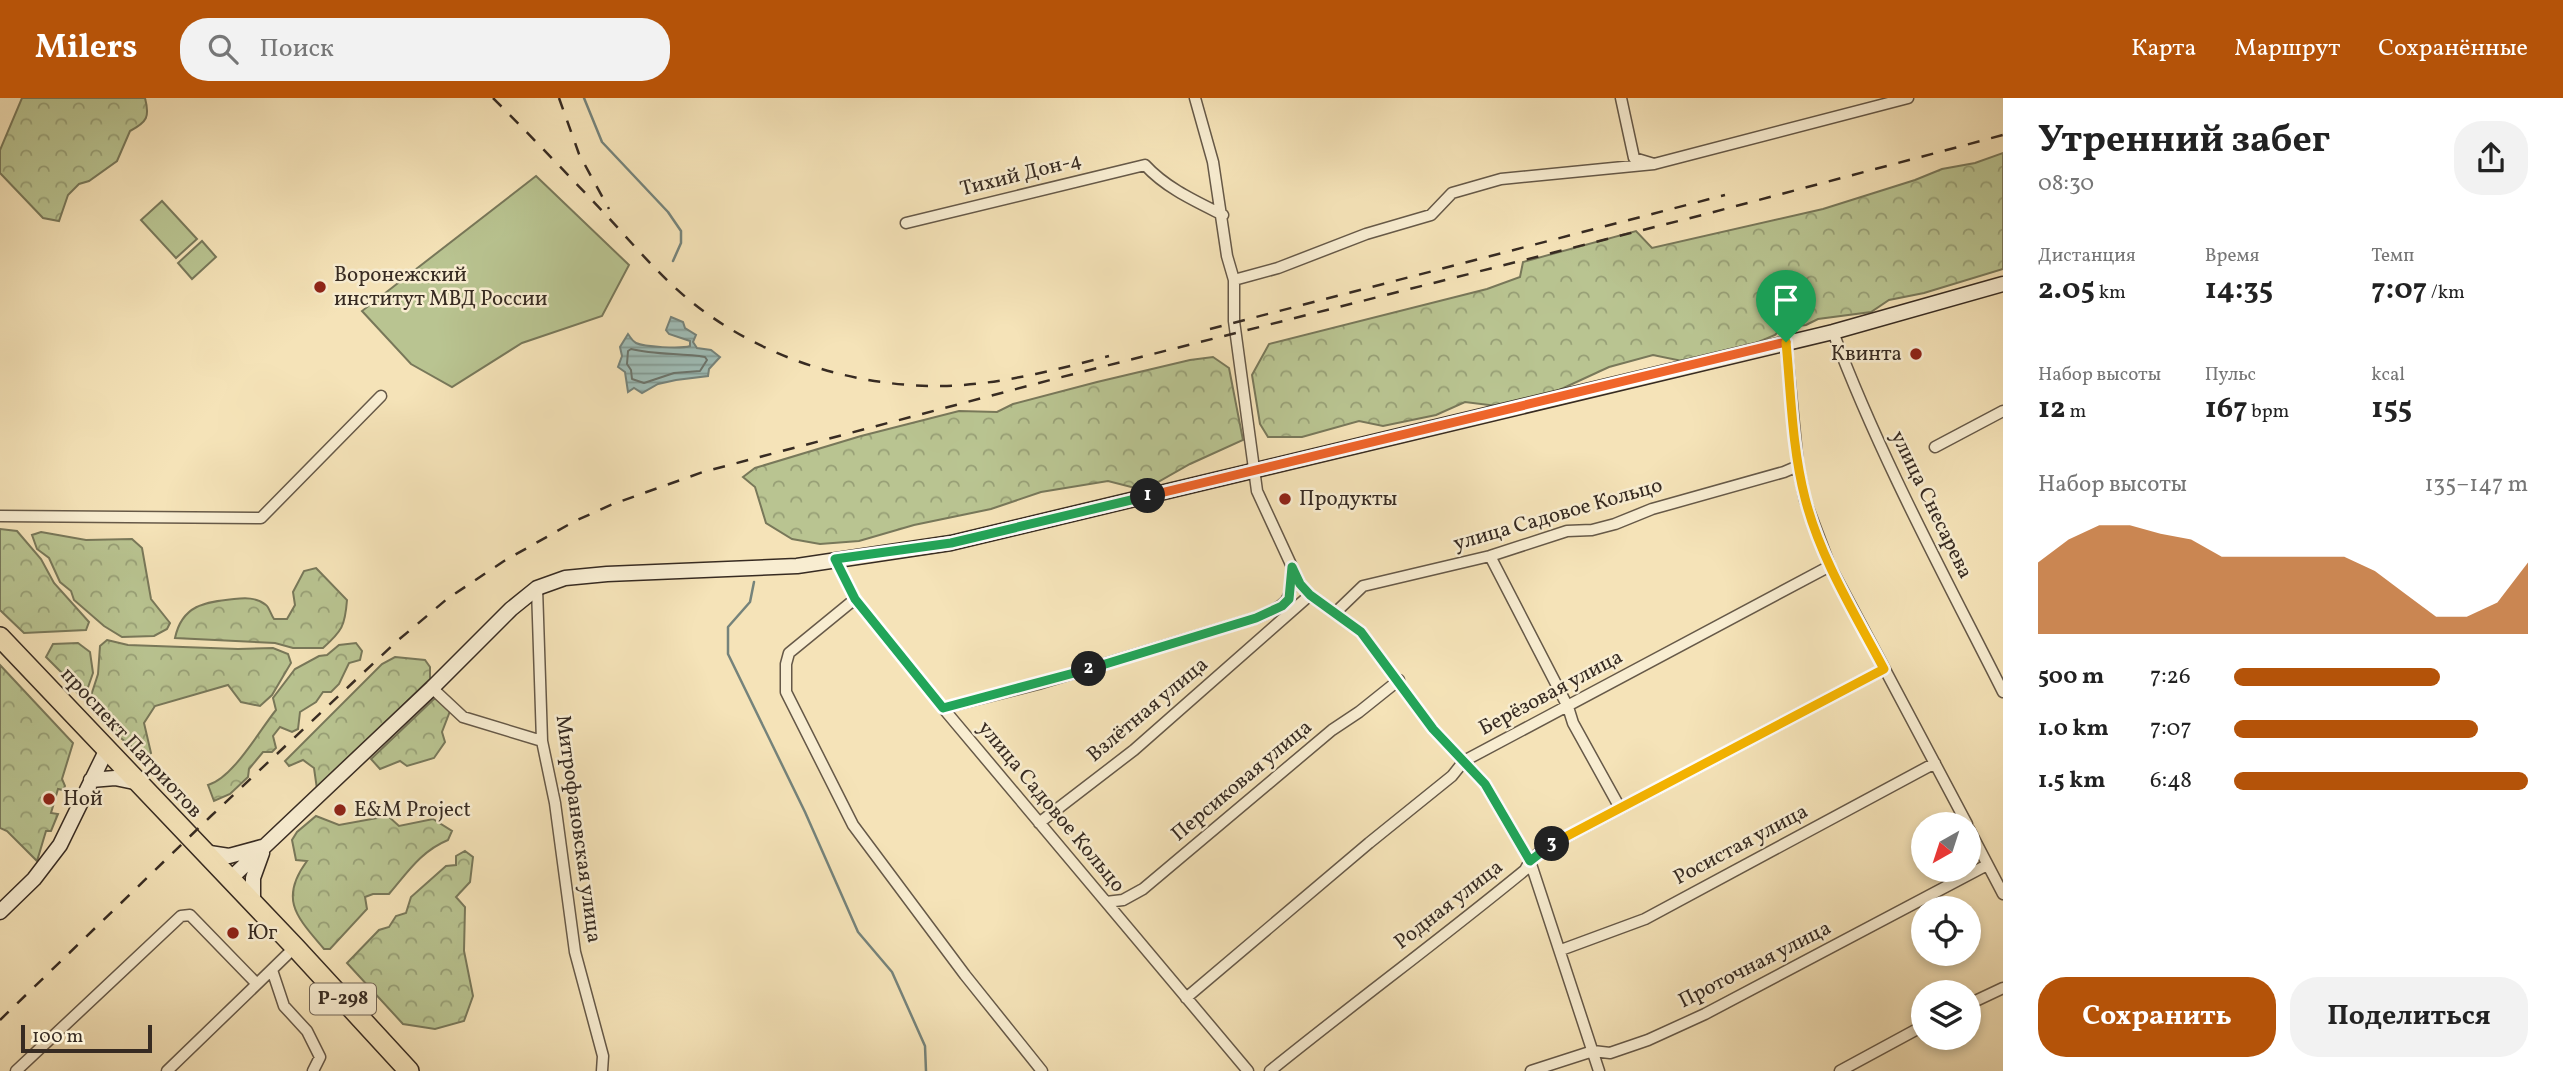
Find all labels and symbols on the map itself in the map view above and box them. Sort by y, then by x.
street label: Тихий Дон-4 [957,146,1085,204]
place label: Воронежский институт МВД России [334,261,548,314]
pin [1756,270,1816,342]
marker: Воронежский институт МВД России [312,279,328,295]
place label: Квинта [1831,340,1902,369]
marker: Квинта [1908,346,1924,362]
street label: улица Снесарева [1883,426,1979,584]
street label: улица Садовое Кольцо [1450,471,1666,559]
pin: 1 [1130,478,1166,514]
place label: Продукты [1299,485,1398,514]
marker: Продукты [1277,491,1293,507]
street label: Берёзовая улица [1474,643,1628,743]
street label: Взлётная улица [1081,651,1215,769]
pin: 2 [1072,652,1106,686]
street label: проспект Патриотов [53,661,209,825]
street label: Митрофановская улица [548,713,608,945]
street label: Персиковая улица [1165,713,1319,849]
street label: улица Садовое Кольцо [970,715,1132,899]
place label: Ной [63,785,103,814]
marker: Ной [41,791,57,807]
place label: E&M Project [354,796,471,825]
street label: Росистая улица [1669,797,1813,893]
marker: E&M Project [332,802,348,818]
north arrow [1911,812,1981,882]
pin: 3 [1534,826,1570,862]
street label: Родная улица [1388,853,1510,957]
street label: Проточная улица [1674,914,1836,1016]
place label: Юг [247,919,277,948]
marker: Юг [225,925,241,941]
road number: Р-298 [310,984,376,1015]
scale bar [21,1022,152,1054]

